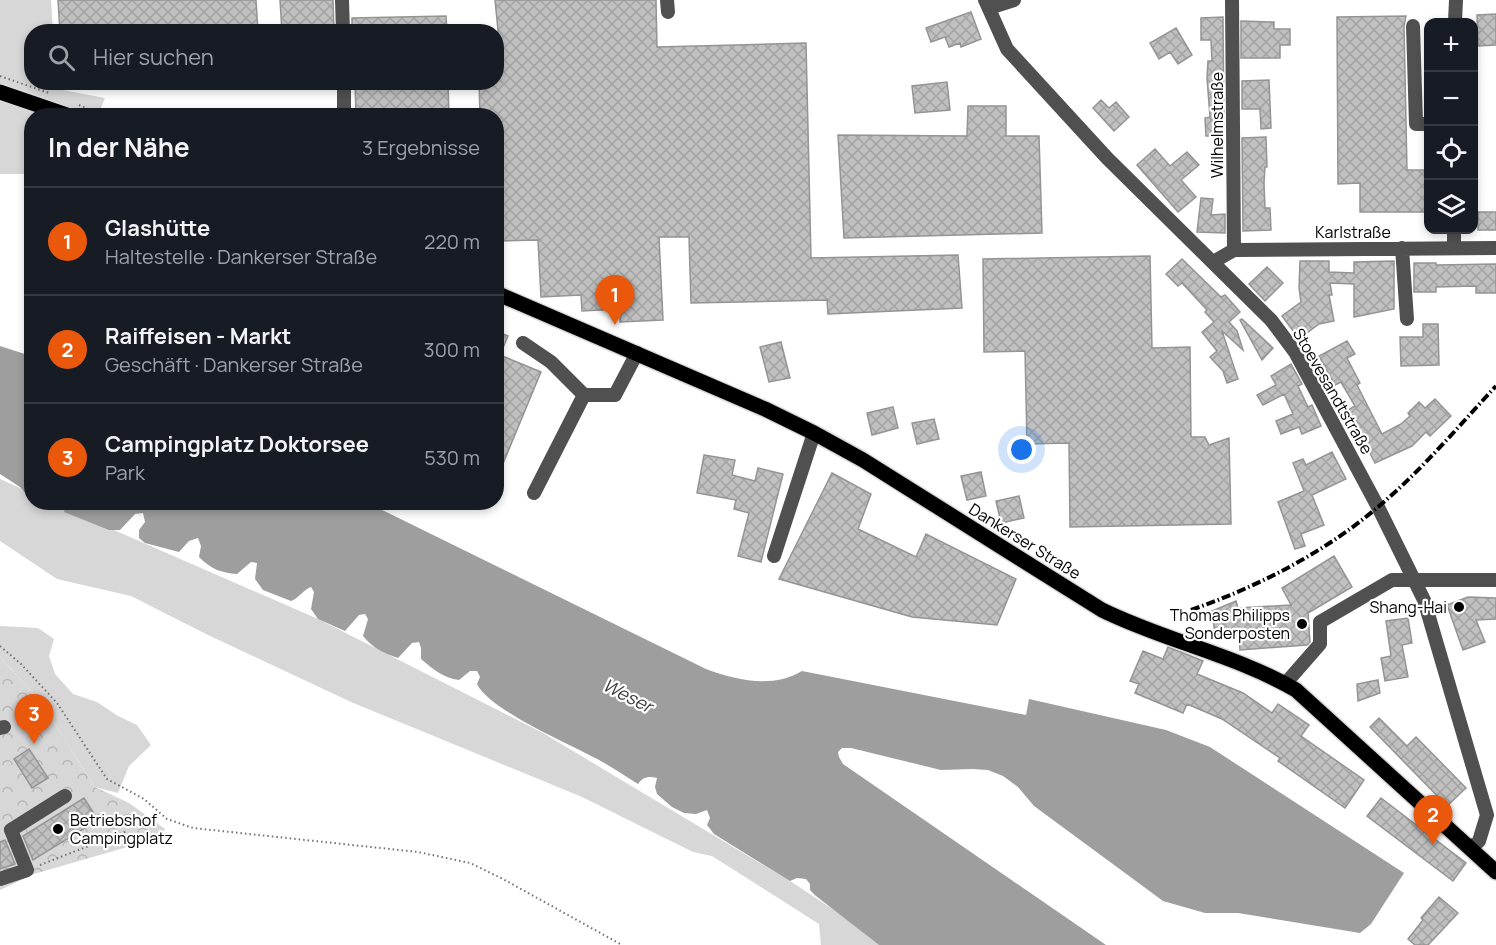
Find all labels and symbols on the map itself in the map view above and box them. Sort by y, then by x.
street label: Wilhelmstraße [1206,72,1228,178]
street label: Karlstraße [1315,221,1391,243]
pin: 1 [596,276,634,325]
street label: Stoevesandtstraße [1288,324,1378,458]
your location [1007,435,1036,464]
street label: Dankerser Straße [965,498,1085,584]
place label: Shang-Hai [1369,596,1447,618]
marker: Shang-Hai [1452,600,1466,614]
place label: Thomas Philipps Sonderposten [1170,604,1290,644]
marker: Thomas Philipps Sonderposten [1295,617,1309,631]
water label: Weser [599,672,659,719]
pin: 3 [15,694,54,744]
pin: 2 [1414,796,1452,845]
place label: Betriebshof Campingplatz [70,809,173,849]
marker: Betriebshof Campingplatz [51,822,65,836]

